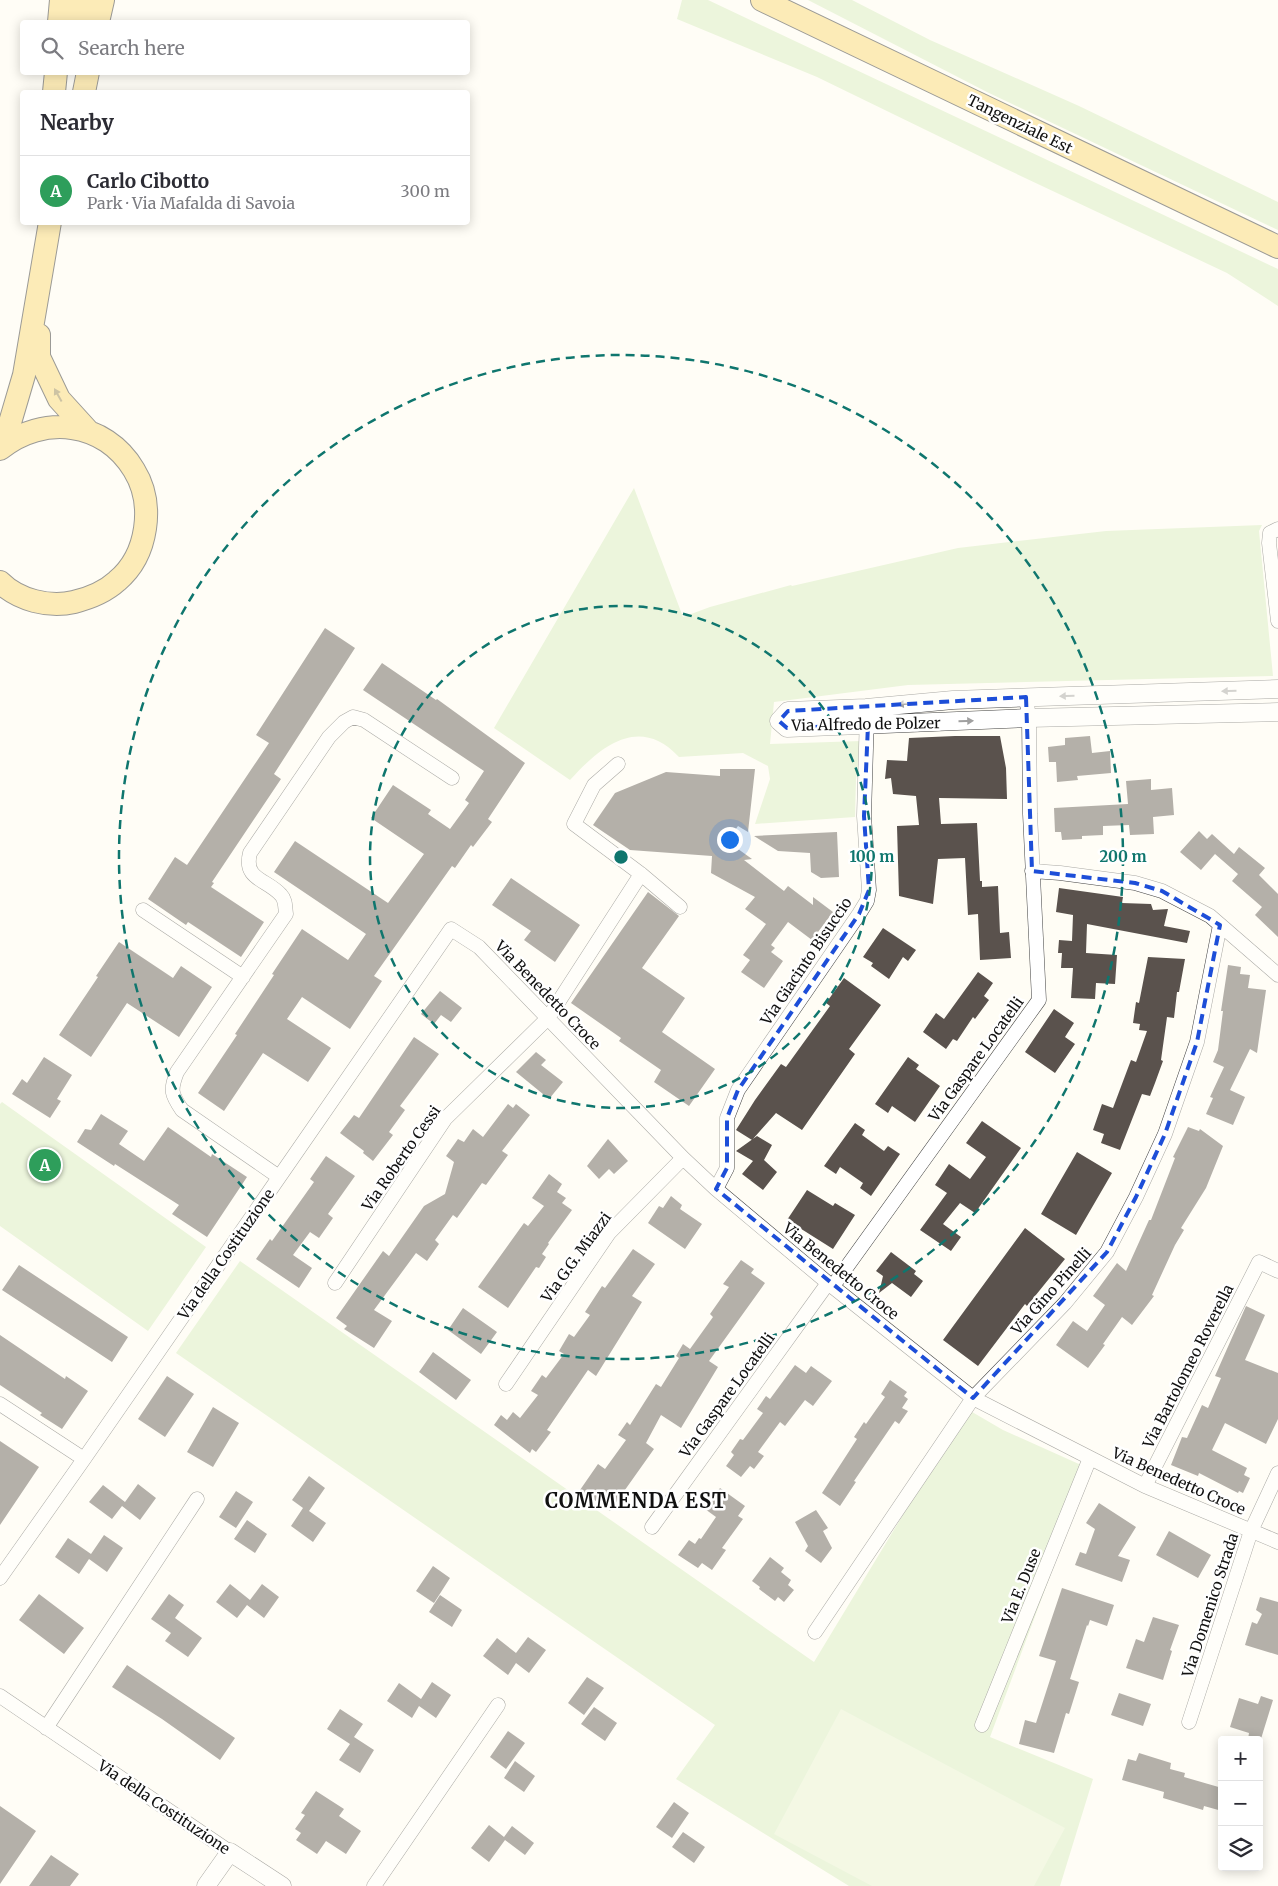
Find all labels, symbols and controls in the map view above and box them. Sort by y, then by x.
search box [20,20,470,75]
icon: search [38,34,66,62]
text: Search here [78,36,185,60]
street label: Tangenziale Est [964,90,1076,158]
text: Nearby [40,109,114,136]
text: Carlo Cibotto [87,169,209,193]
text: A [50,181,62,201]
text: 300 m [401,181,450,201]
text: Park · Via Mafalda di Savoia [87,193,295,213]
one-way arrow [54,387,62,402]
one-way arrow [1221,687,1237,695]
one-way arrow [1059,692,1075,700]
one-way arrow [896,700,912,708]
street label: Via Alfredo de Polzer [790,713,941,735]
one-way arrow [958,717,974,725]
your location [717,827,743,853]
text: 100 m [850,847,894,866]
text: 200 m [1099,847,1147,866]
centre of rings [612,848,630,866]
street label: Via Giacinto Bisuccio [756,893,856,1029]
street label: Via Benedetto Croce [491,936,605,1053]
street label: Via Gaspare Locatelli [924,993,1028,1126]
street label: Via Roberto Cessi [357,1102,444,1215]
pin: A [29,1146,61,1184]
street label: Via della Costituzione [173,1185,278,1324]
street label: Via G.G. Miazzi [536,1208,615,1307]
street label: Via Benedetto Croce [778,1218,903,1324]
street label: Via Gino Pinelli [1006,1243,1095,1339]
street label: Via Bartolomeo Roverella [1138,1281,1238,1452]
street label: Via Gaspare Locatelli [675,1329,779,1462]
street label: Via Benedetto Croce [1109,1443,1249,1519]
district label: COMMENDA EST [545,1488,727,1513]
street label: Via Domenico Strada [1177,1531,1242,1680]
street label: Via E. Duse [997,1546,1045,1627]
map controls [1218,1736,1263,1871]
button: + [1218,1736,1263,1781]
street label: Via della Costituzione [94,1755,234,1858]
button: − [1218,1781,1263,1826]
button: layers [1218,1826,1263,1871]

